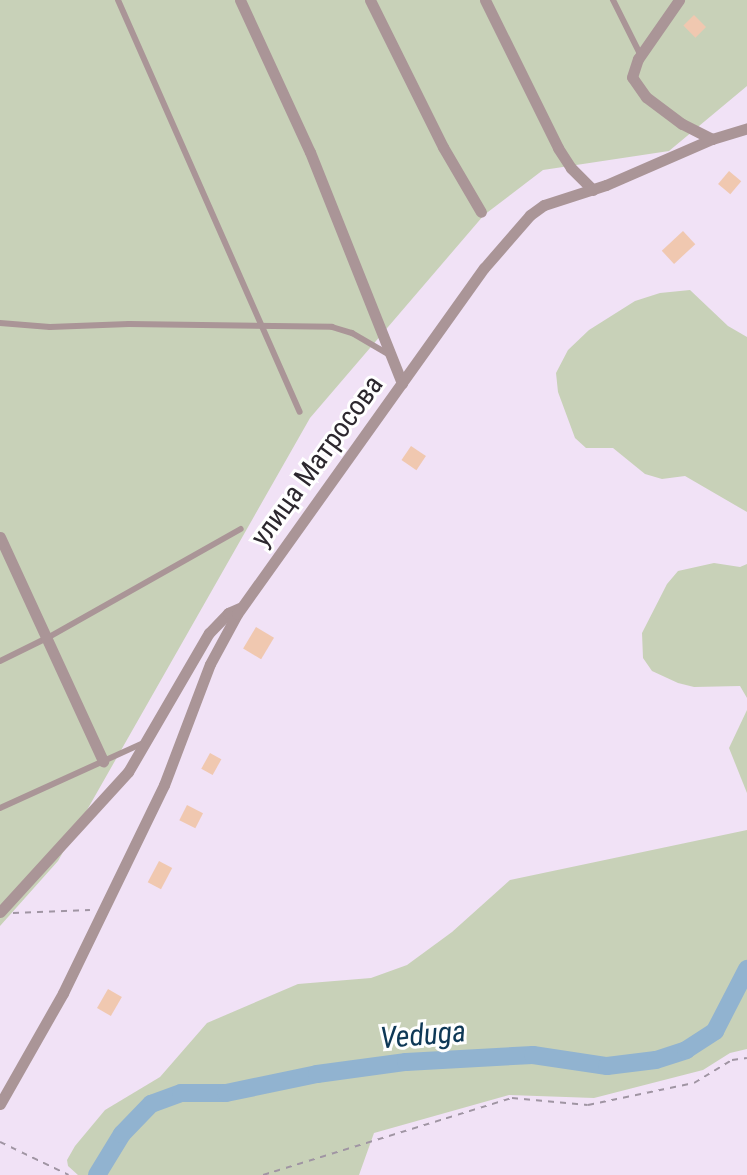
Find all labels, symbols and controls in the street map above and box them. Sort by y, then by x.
street label: улица Матросова [244,369,390,553]
water label: Veduga [379,1013,467,1057]

